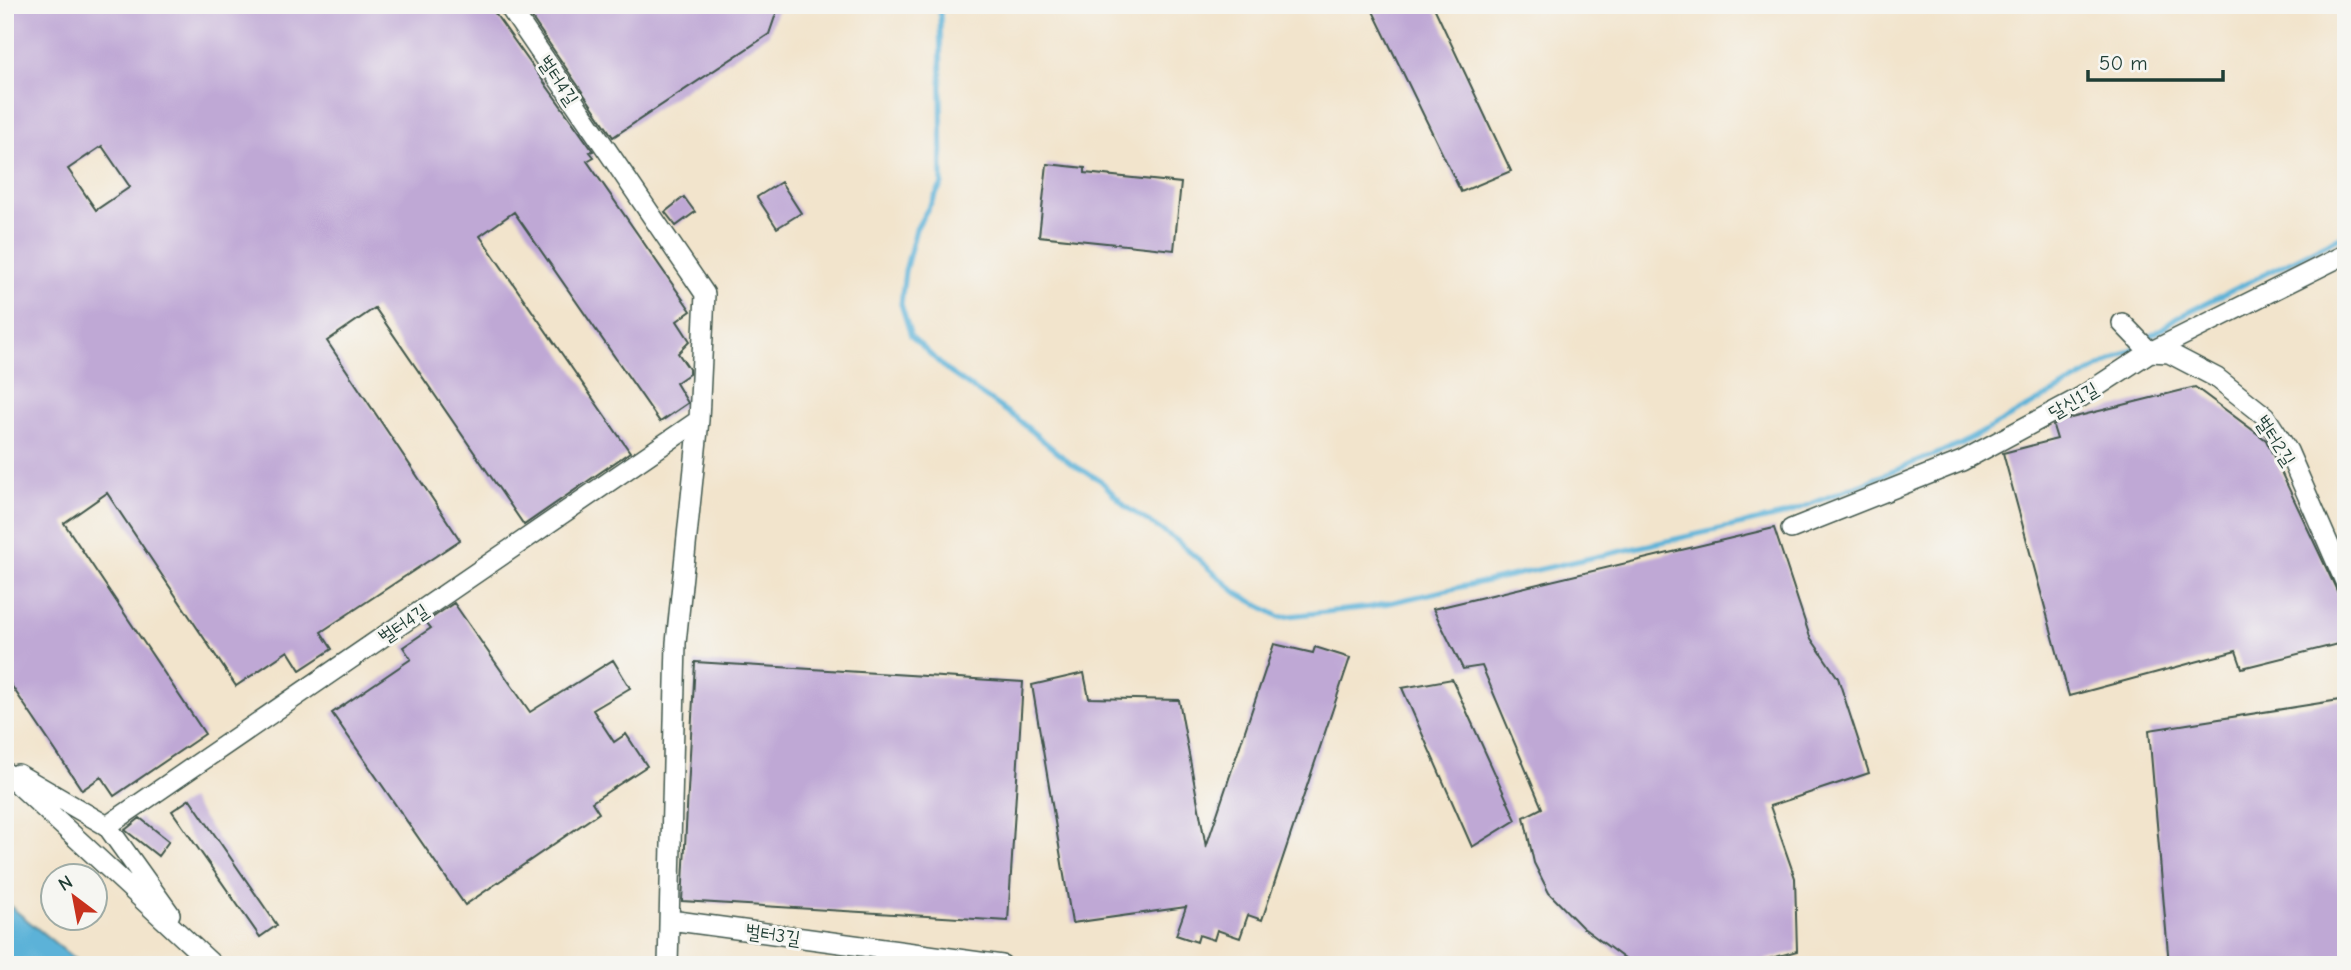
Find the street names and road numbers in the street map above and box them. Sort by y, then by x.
street label: 벌터4길 [534,52,583,110]
street label: 달신1길 [2045,378,2102,424]
street label: 벌터2길 [2251,411,2300,470]
street label: 벌터4길 [375,599,433,648]
street label: 벌터3길 [744,920,802,950]

